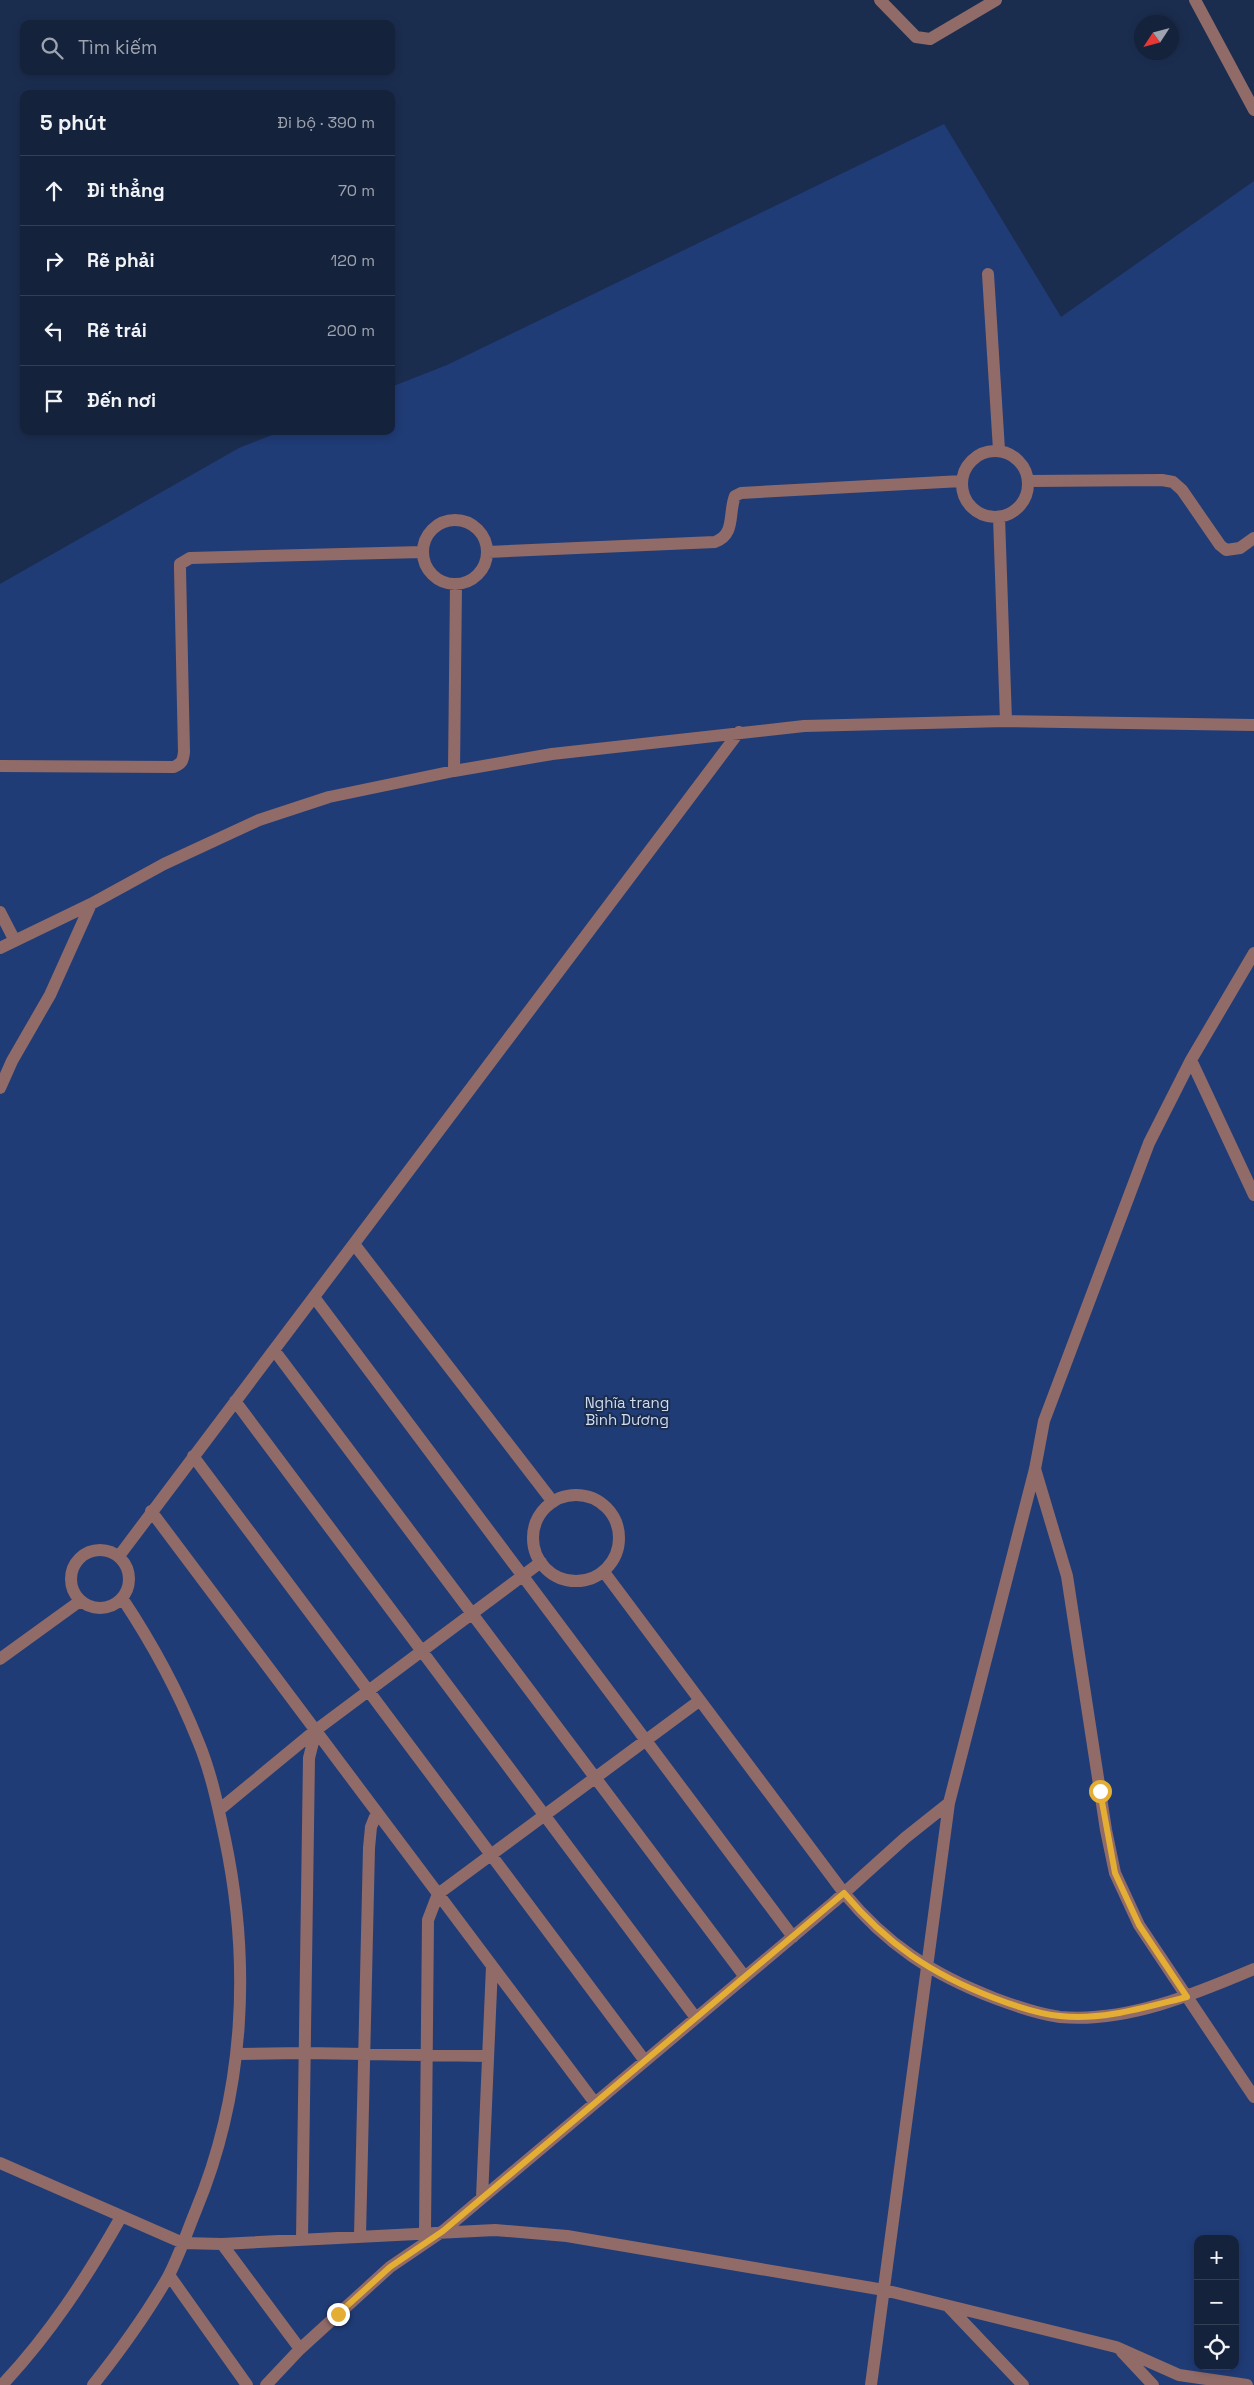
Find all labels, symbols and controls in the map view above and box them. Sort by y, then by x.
north arrow [1134,15,1179,60]
search box [20,20,395,75]
icon: search [38,34,66,62]
text: Tìm kiếm [78,35,157,60]
text: 5 phút [40,109,107,136]
text: Đi bộ · 390 m [277,112,375,133]
icon: ahead [40,177,68,205]
text: Đi thẳng [87,178,165,203]
text: 70 m [338,180,375,201]
icon: right [40,247,68,275]
text: Rẽ phải [87,248,155,273]
text: 120 m [331,250,375,271]
icon: left [40,317,68,345]
text: Rẽ trái [87,318,147,343]
text: 200 m [327,320,375,341]
icon: arrive [40,387,68,415]
text: Đến nơi [87,388,156,413]
park label: Nghĩa trang Bình Dương [585,1393,669,1429]
route start [1089,1780,1112,1803]
map controls [1194,2235,1239,2370]
button: + [1194,2235,1239,2280]
button: − [1194,2280,1239,2325]
route end [327,2303,350,2326]
button: locate [1194,2325,1239,2370]

